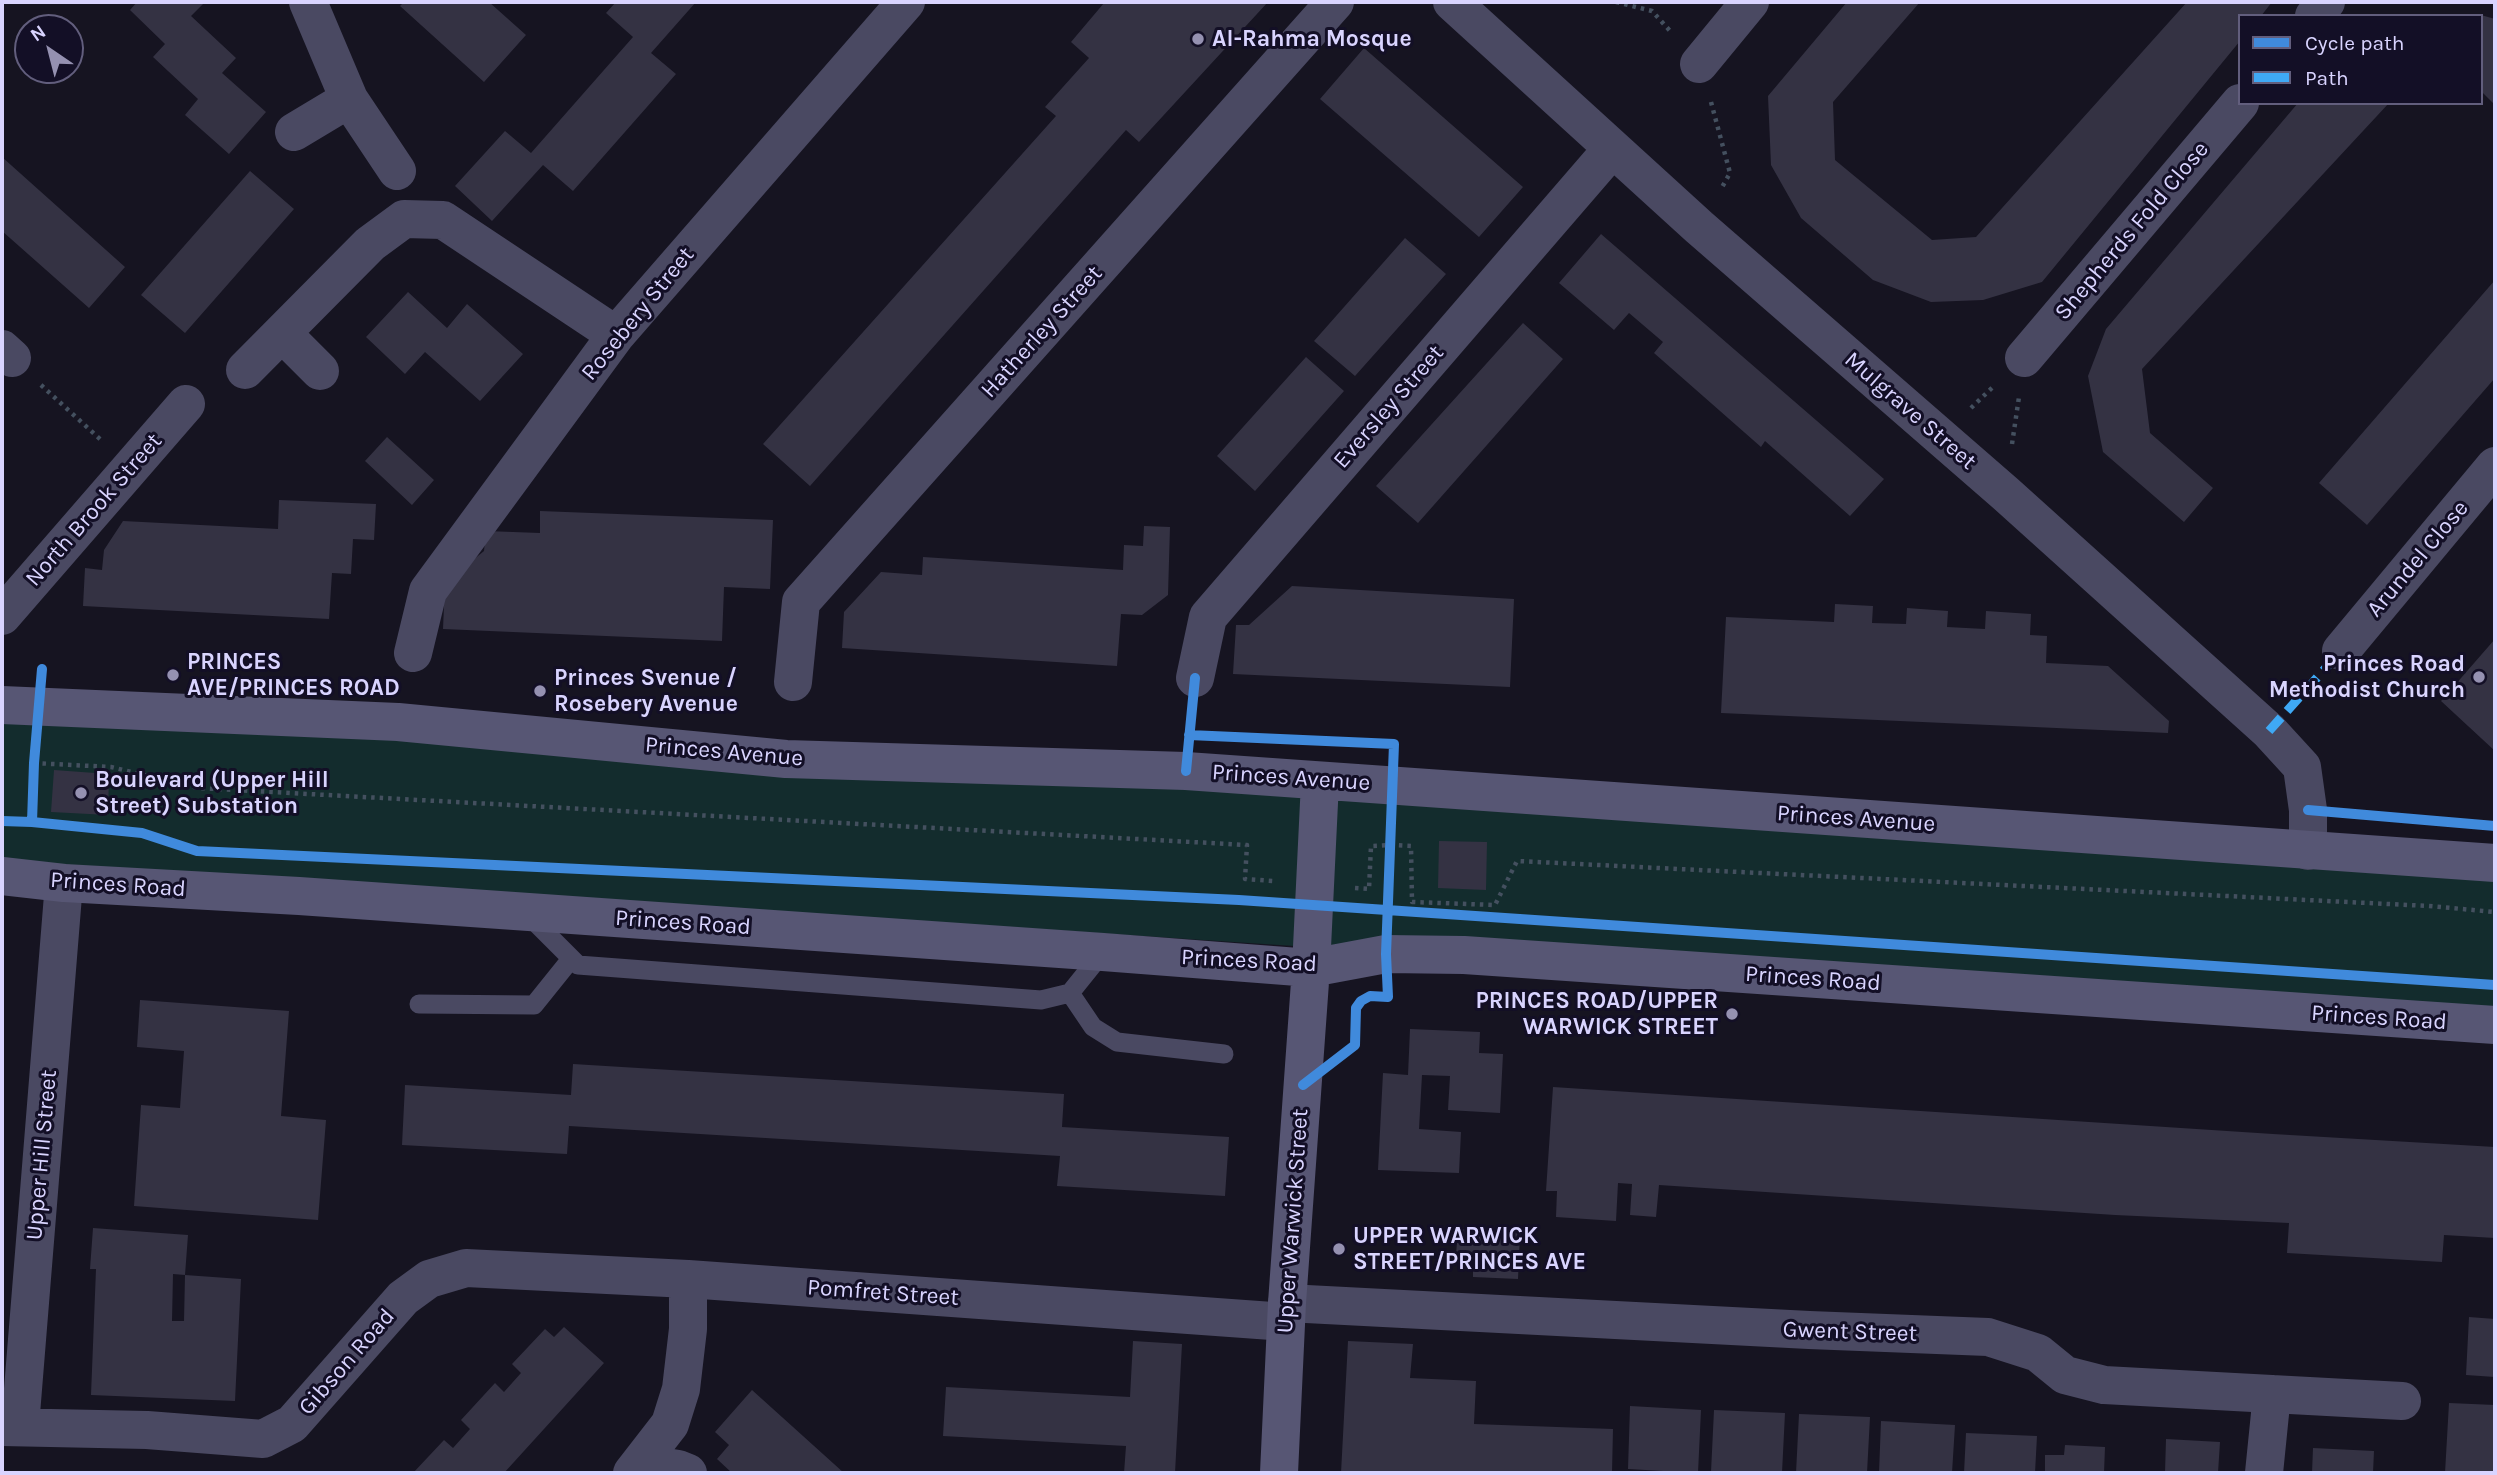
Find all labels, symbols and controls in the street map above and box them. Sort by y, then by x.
north arrow [14,14,84,84]
legend [2238,14,2483,105]
text: N [26,21,50,46]
place label: Al-Rahma Mosque [1212,25,1412,53]
marker: Al-Rahma Mosque [1190,31,1206,47]
text: Cycle path [2305,31,2405,55]
text: Path [2305,66,2349,90]
street label: Shepherds Fold Close [2049,136,2215,326]
street label: Rosebery Street [576,242,700,386]
street label: Hatherley Street [975,260,1109,404]
street label: Eversley Street [1328,340,1450,474]
street label: Mulgrave Street [1838,346,1982,476]
street label: North Brook Street [20,428,168,592]
street label: Arundel Close [2361,495,2475,623]
place label: PRINCES AVE/PRINCES ROAD [187,648,400,702]
place label: Princes Road Methodist Church [2269,650,2465,704]
place label: Princes Svenue / Rosebery Avenue [554,664,738,718]
marker: PRINCES AVE/PRINCES ROAD [165,667,181,683]
marker: Princes Road Methodist Church [2471,669,2487,685]
marker: Princes Svenue / Rosebery Avenue [532,683,548,699]
street label: Princes Avenue [644,731,804,773]
street label: Princes Avenue [1211,759,1371,797]
place label: Boulevard (Upper Hill Street) Substation [95,766,329,820]
marker: Boulevard (Upper Hill Street) Substation [73,785,89,801]
street label: Princes Avenue [1776,800,1936,838]
street label: Princes Road [49,866,187,904]
street label: Princes Road [614,904,752,942]
street label: Princes Road [1180,944,1318,978]
street label: Princes Road [1744,960,1882,998]
place label: PRINCES ROAD/UPPER WARWICK STREET [1475,987,1718,1041]
street label: Princes Road [2310,999,2448,1037]
marker: PRINCES ROAD/UPPER WARWICK STREET [1724,1006,1740,1022]
street label: Upper Hill Street [21,1069,63,1241]
street label: Upper Warwick Street [1271,1108,1315,1334]
place label: UPPER WARWICK STREET/PRINCES AVE [1353,1222,1586,1276]
marker: UPPER WARWICK STREET/PRINCES AVE [1331,1241,1347,1257]
street label: Pomfret Street [806,1274,960,1312]
street label: Gibson Road [293,1303,401,1421]
street label: Gwent Street [1782,1316,1918,1348]

